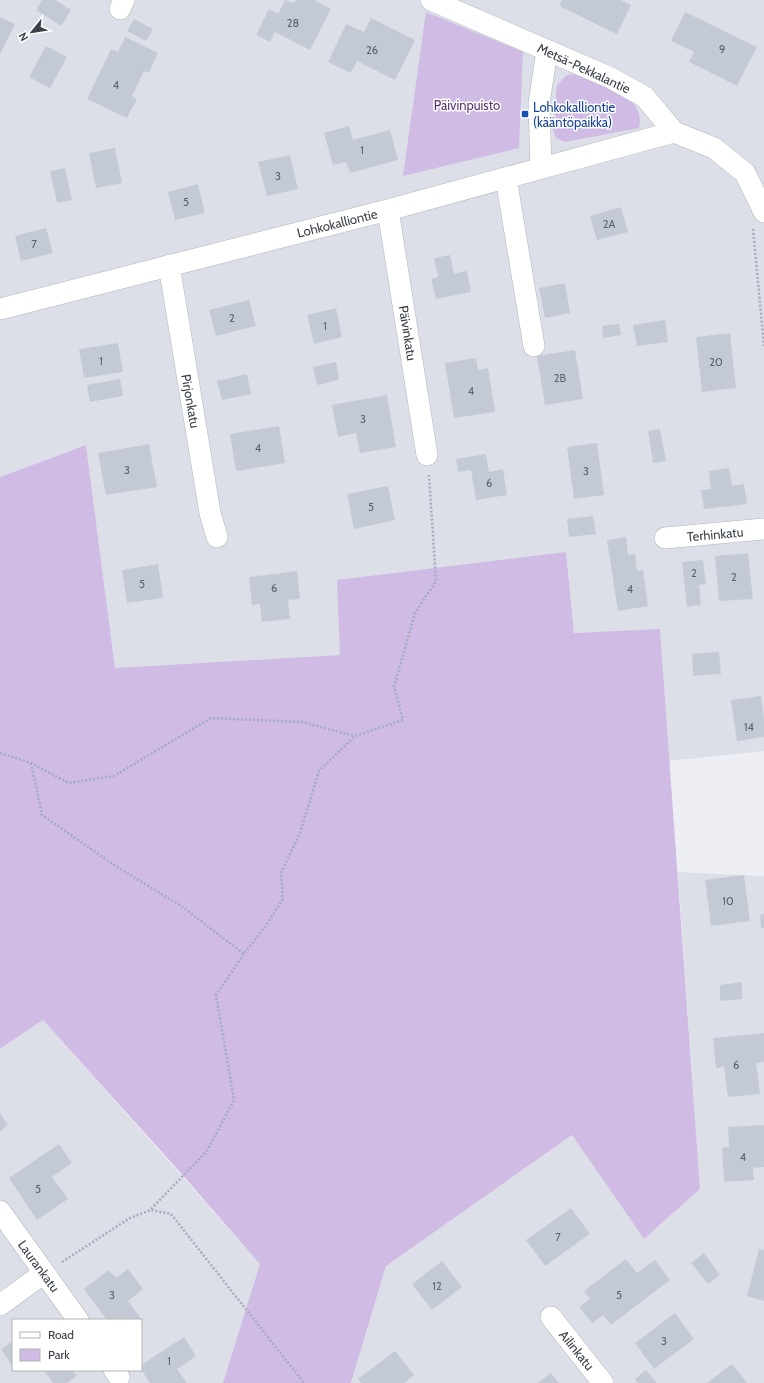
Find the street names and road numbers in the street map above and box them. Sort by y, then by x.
street label: Metsä-Pekkalantie [535,39,633,97]
street label: Lohkokalliontie [295,205,379,241]
street label: Päivinkatu [396,304,420,362]
street label: Pirjonkatu [177,373,204,430]
street label: Terhinkatu [686,524,744,544]
street label: Laurankatu [15,1237,63,1295]
street label: Ailinkatu [556,1327,598,1373]

